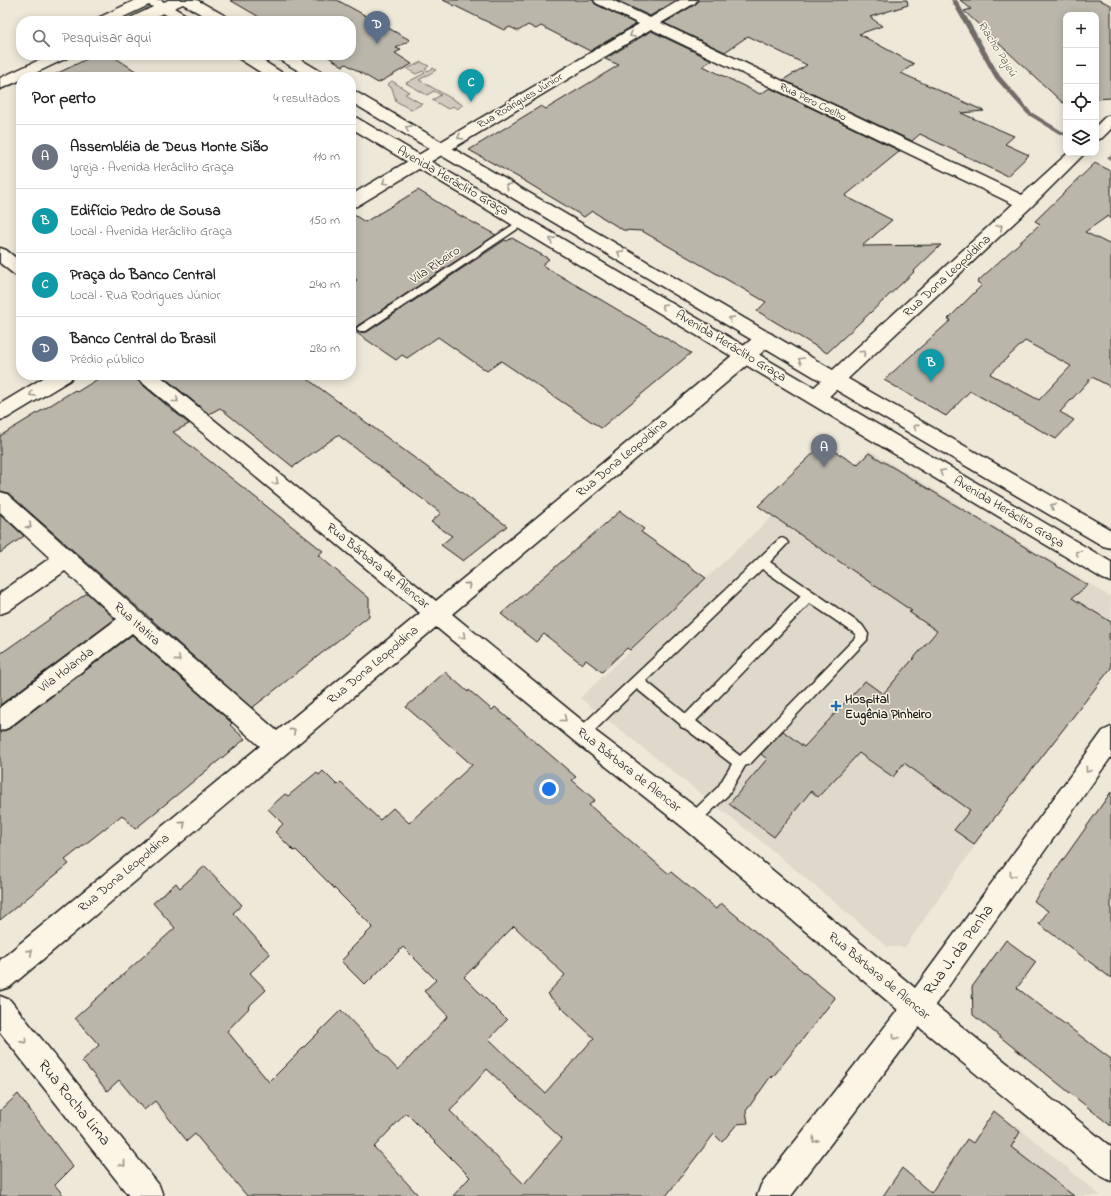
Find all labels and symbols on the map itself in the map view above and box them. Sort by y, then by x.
pin: D [364,11,390,44]
water label: Riacho Pajeú [973,18,1021,81]
one-way arrow [629,30,636,37]
pin: C [458,69,484,102]
street label: Rua Rodrigues Júnior [474,69,567,134]
street label: Rua Pero Coelho [777,79,850,125]
one-way arrow [405,125,412,132]
one-way arrow [457,132,464,139]
street label: Avenida Heráclito Graça [394,141,512,221]
one-way arrow [382,177,389,184]
one-way arrow [505,184,512,191]
one-way arrow [995,224,1003,232]
street label: Rua Dona Leopoldina [899,230,995,322]
one-way arrow [549,237,556,244]
street label: Vila Ribeiro [405,241,464,289]
one-way arrow [617,250,624,257]
one-way arrow [661,304,668,311]
street label: Avenida Heráclito Graça [672,305,790,387]
one-way arrow [728,316,735,324]
pin: B [918,349,944,382]
one-way arrow [858,351,866,358]
one-way arrow [798,357,805,365]
one-way arrow [29,390,36,397]
one-way arrow [171,395,179,402]
street label: Rua Dona Leopoldina [572,414,672,502]
one-way arrow [913,425,920,432]
pin: A [811,434,837,467]
one-way arrow [939,469,946,477]
street label: Avenida Heráclito Graça [950,471,1068,553]
one-way arrow [272,478,279,485]
one-way arrow [1050,504,1057,511]
street label: Rua Bárbara de Alencar [322,518,434,614]
one-way arrow [24,521,32,529]
one-way arrow [1075,550,1082,558]
one-way arrow [464,583,471,590]
street label: Rua Itatira [109,598,165,650]
street label: Rua Dona Leopoldina [323,621,423,709]
one-way arrow [459,631,466,638]
street label: Vila Holanda [33,643,98,698]
one-way arrow [173,655,181,662]
place label: Hospital Eugênia Pinheiro [845,690,932,726]
marker: Hospital Eugênia Pinheiro [830,700,842,712]
one-way arrow [559,714,566,721]
street label: Rua Bárbara de Alencar [573,723,686,817]
one-way arrow [289,729,296,736]
one-way arrow [1086,765,1093,772]
your location [539,779,559,799]
one-way arrow [178,821,186,828]
street label: Rua Dona Leopoldina [74,829,174,917]
one-way arrow [1009,871,1017,878]
street label: Rua J. da Penha [918,900,1000,1000]
street label: Rua Bárbara de Alencar [824,928,935,1025]
one-way arrow [25,950,32,957]
one-way arrow [892,1032,899,1039]
one-way arrow [20,1036,27,1043]
street label: Rua Rocha Lima [32,1055,116,1151]
one-way arrow [813,1135,820,1142]
one-way arrow [118,1160,125,1167]

